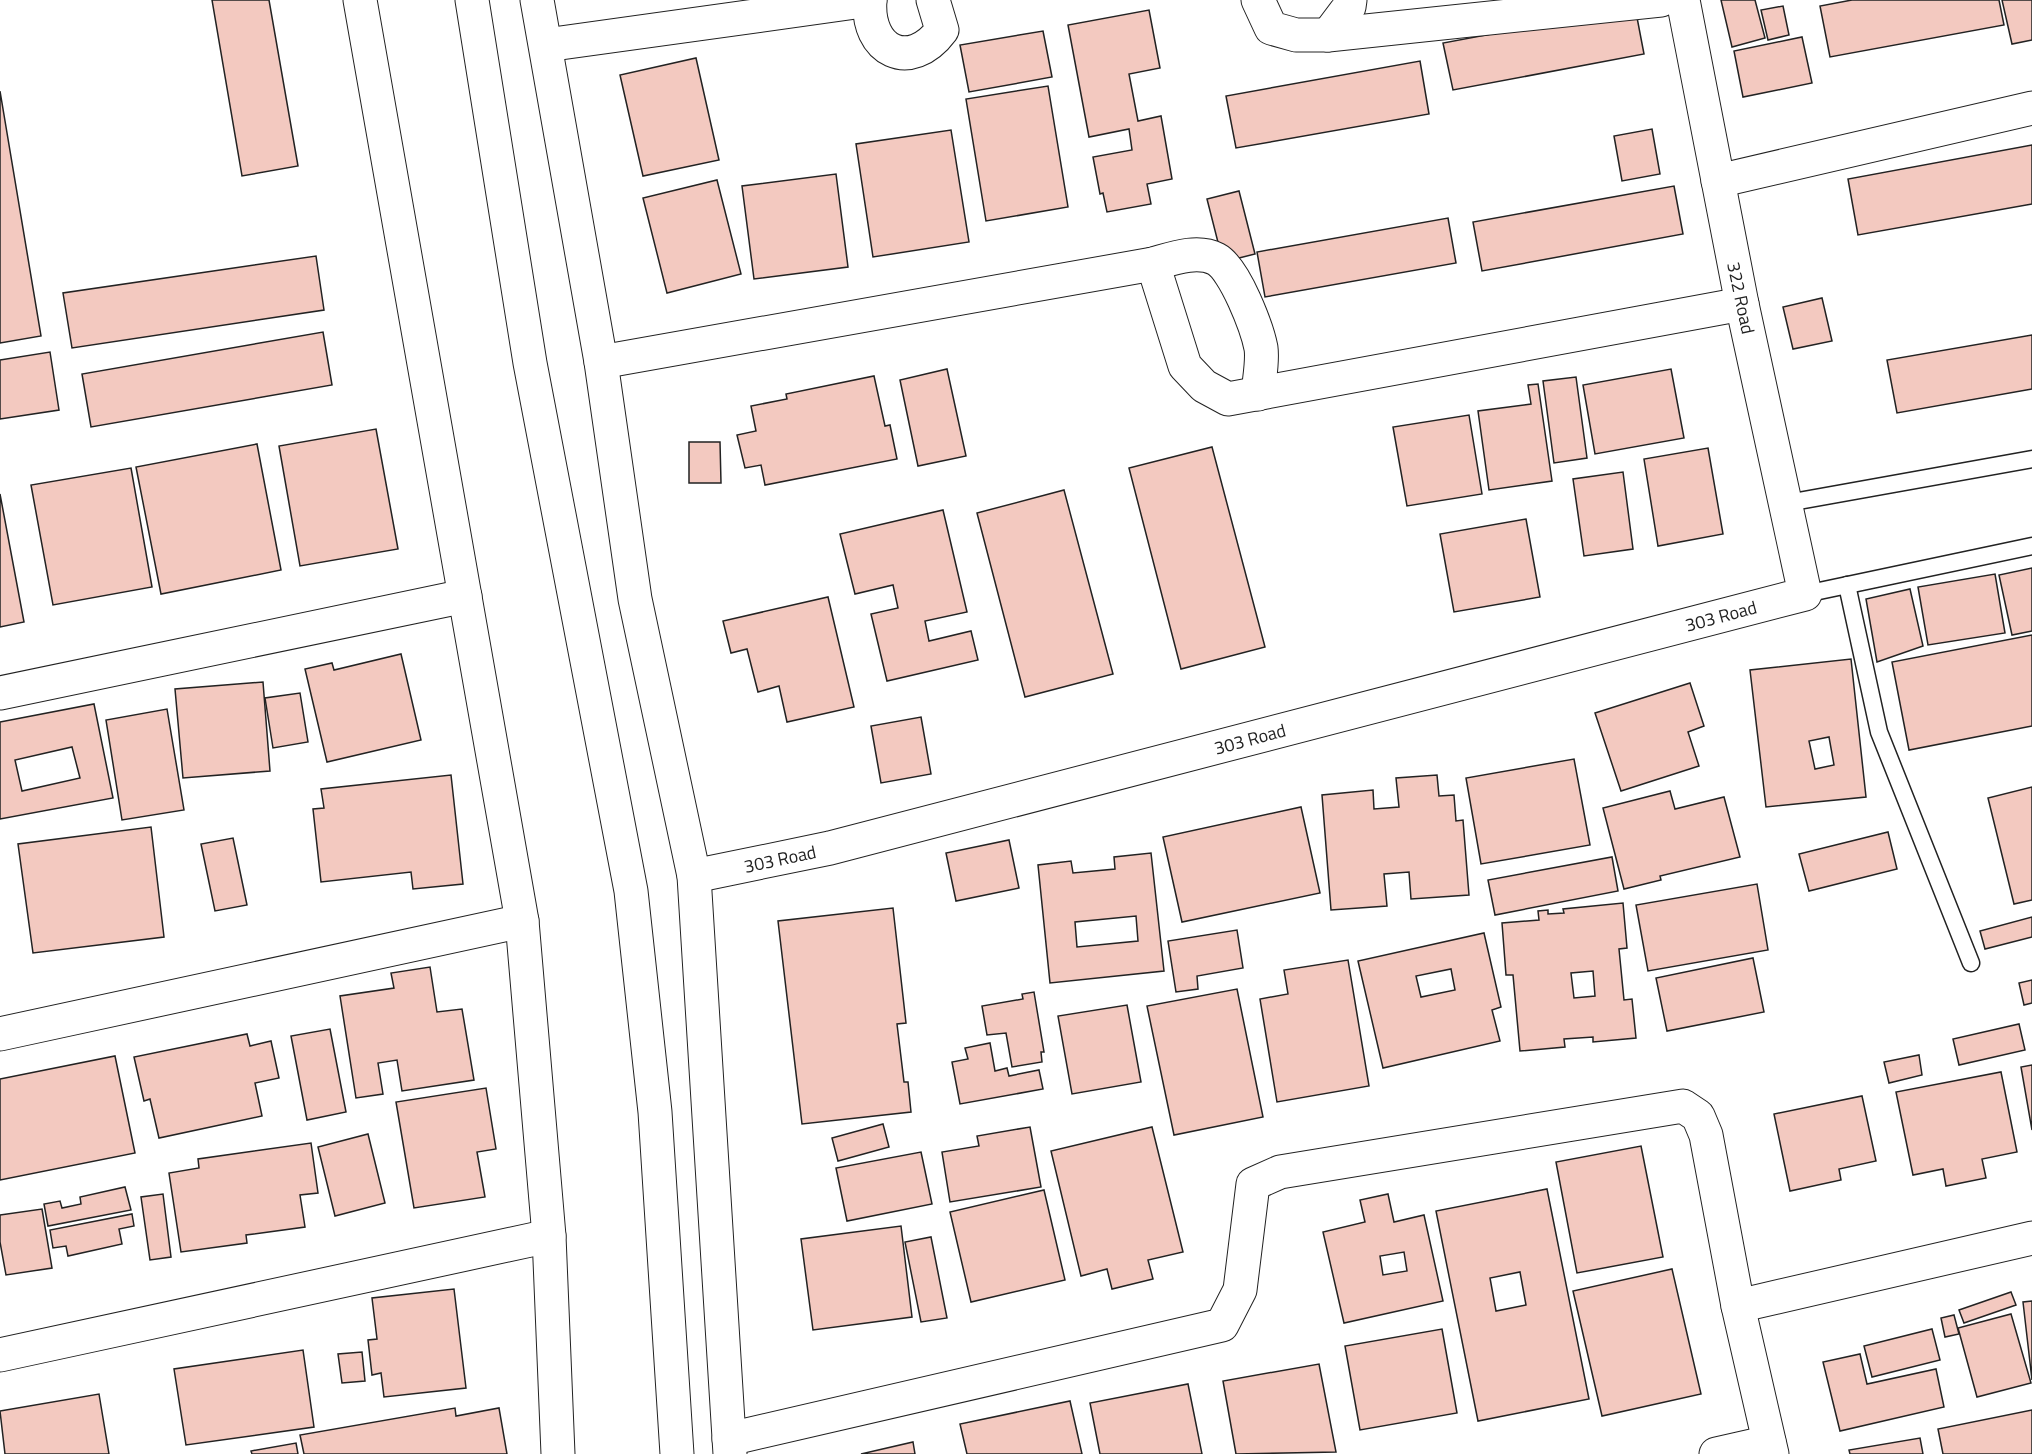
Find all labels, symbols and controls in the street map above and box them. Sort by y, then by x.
street label: 322 Road [1720,259,1762,337]
street label: 303 Road [1682,593,1760,639]
street label: 303 Road [1211,716,1289,762]
street label: 303 Road [741,838,819,880]

